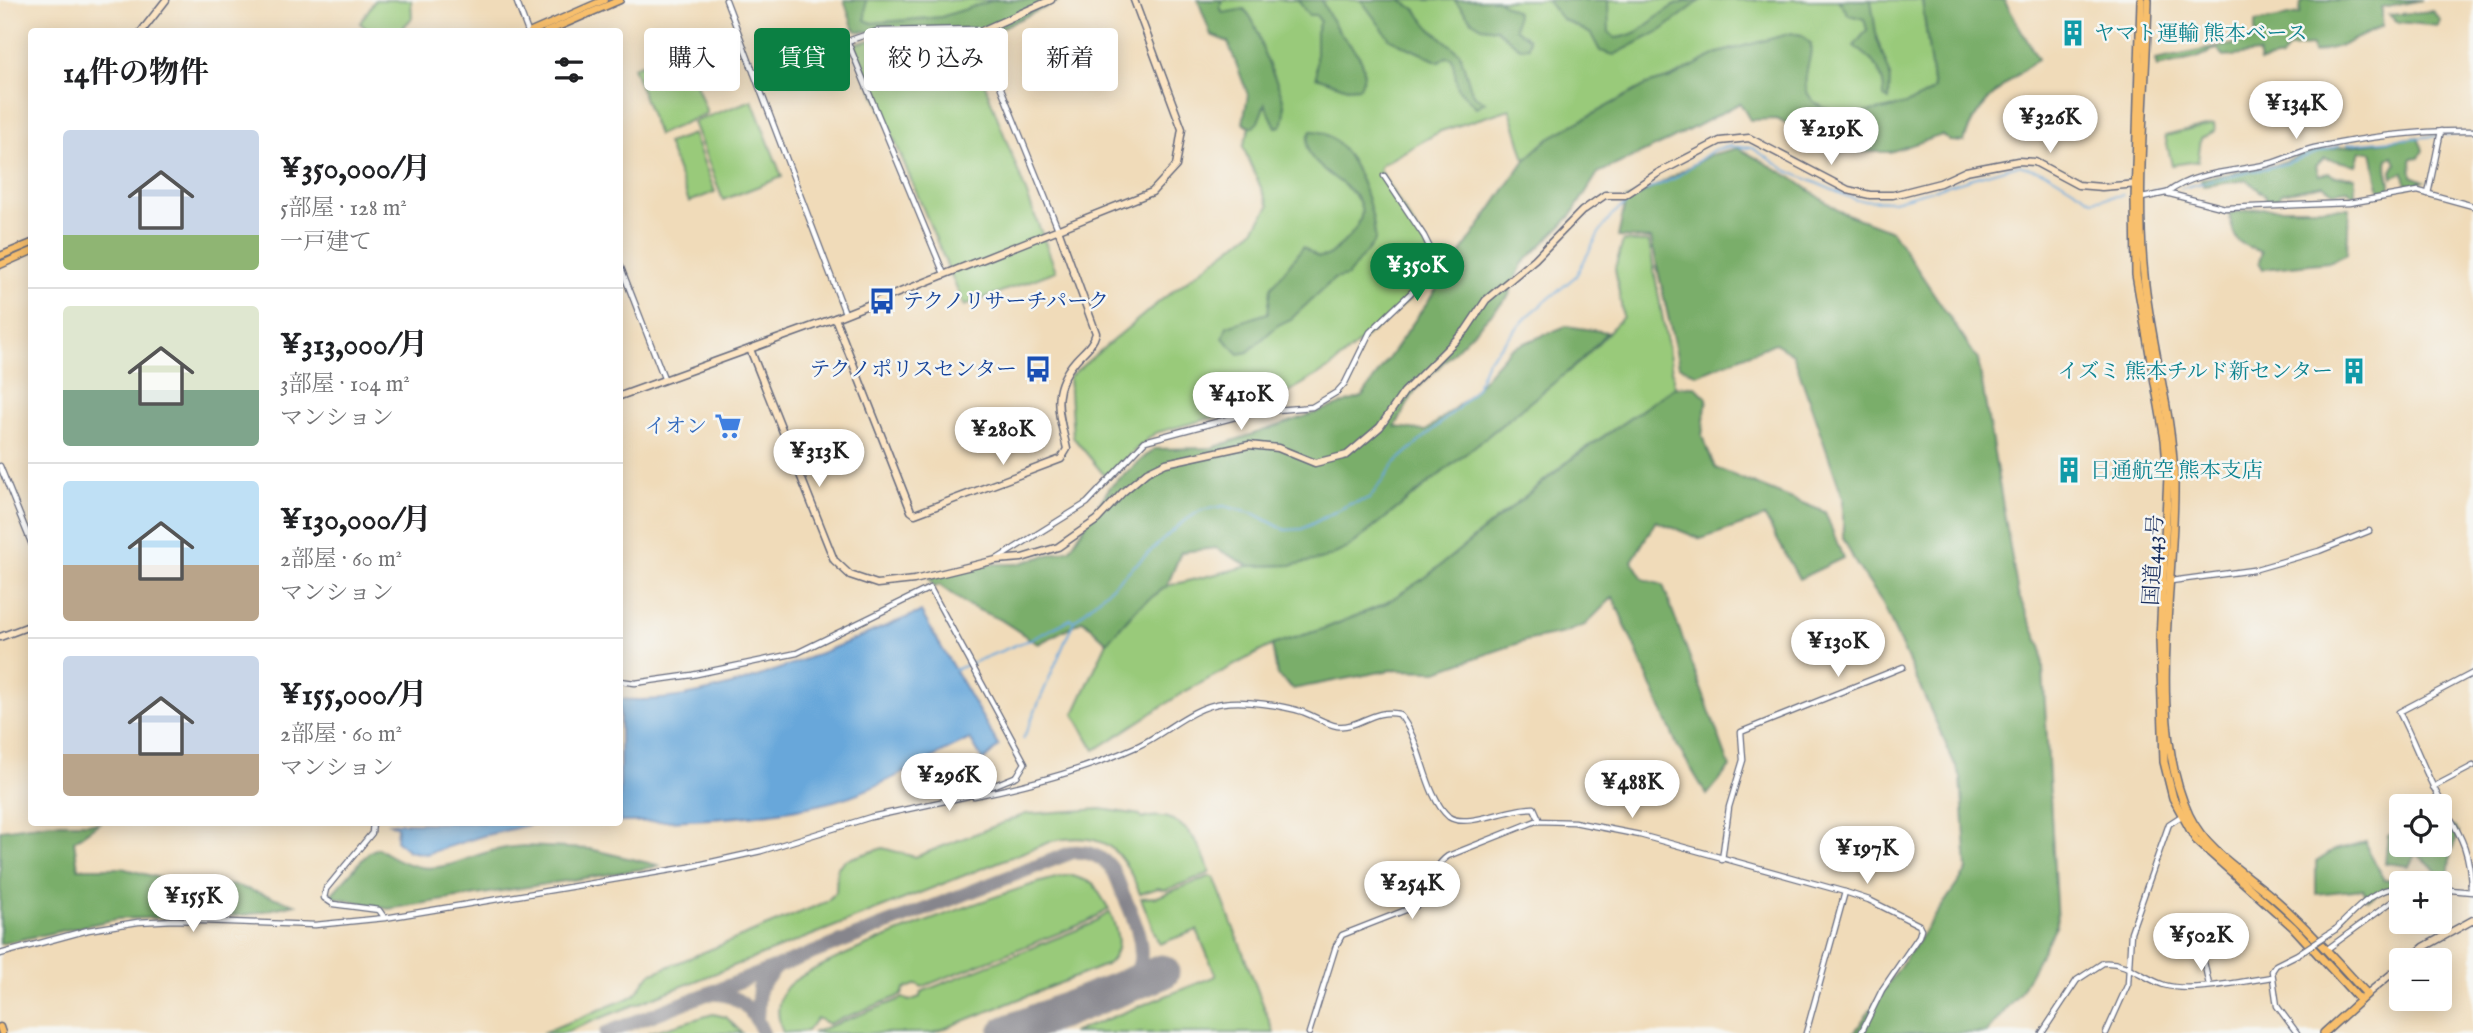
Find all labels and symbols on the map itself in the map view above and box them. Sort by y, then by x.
building icon: ヤマト運輸 熊本ベース [2058,18,2088,48]
place label: ヤマト運輸 熊本ベース [2094,21,2308,48]
pin: ¥134K [2247,82,2345,141]
pin: ¥326K [2001,96,2099,155]
pin: ¥219K [1782,108,1880,167]
pin: ¥350K [1368,244,1466,303]
bus stop icon: テクノリサーチパーク [867,286,897,316]
place label: テクノリサーチパーク [903,289,1109,316]
bus stop icon: テクノポリスセンター [1023,354,1053,384]
building icon: イズミ 熊本チルド新センター [2339,356,2369,386]
place label: テクノポリスセンター [810,357,1017,384]
place label: イズミ 熊本チルド新センター [2058,359,2333,386]
pin: ¥410K [1192,372,1290,432]
pin: ¥280K [954,407,1052,467]
supermarket icon: イオン [713,411,743,441]
place label: イオン [645,414,707,441]
pin: ¥313K [770,430,868,489]
building icon: 日通航空 熊本支店 [2054,455,2084,485]
place label: 日通航空 熊本支店 [2090,458,2263,485]
street label: 国道443号 [2139,514,2170,606]
pin: ¥130K [1789,620,1887,679]
pin: ¥296K [900,754,998,813]
pin: ¥488K [1583,760,1681,820]
pin: ¥197K [1818,826,1916,886]
pin: ¥254K [1363,862,1461,921]
pin: ¥155K [144,874,242,934]
pin: ¥502K [2152,914,2250,973]

